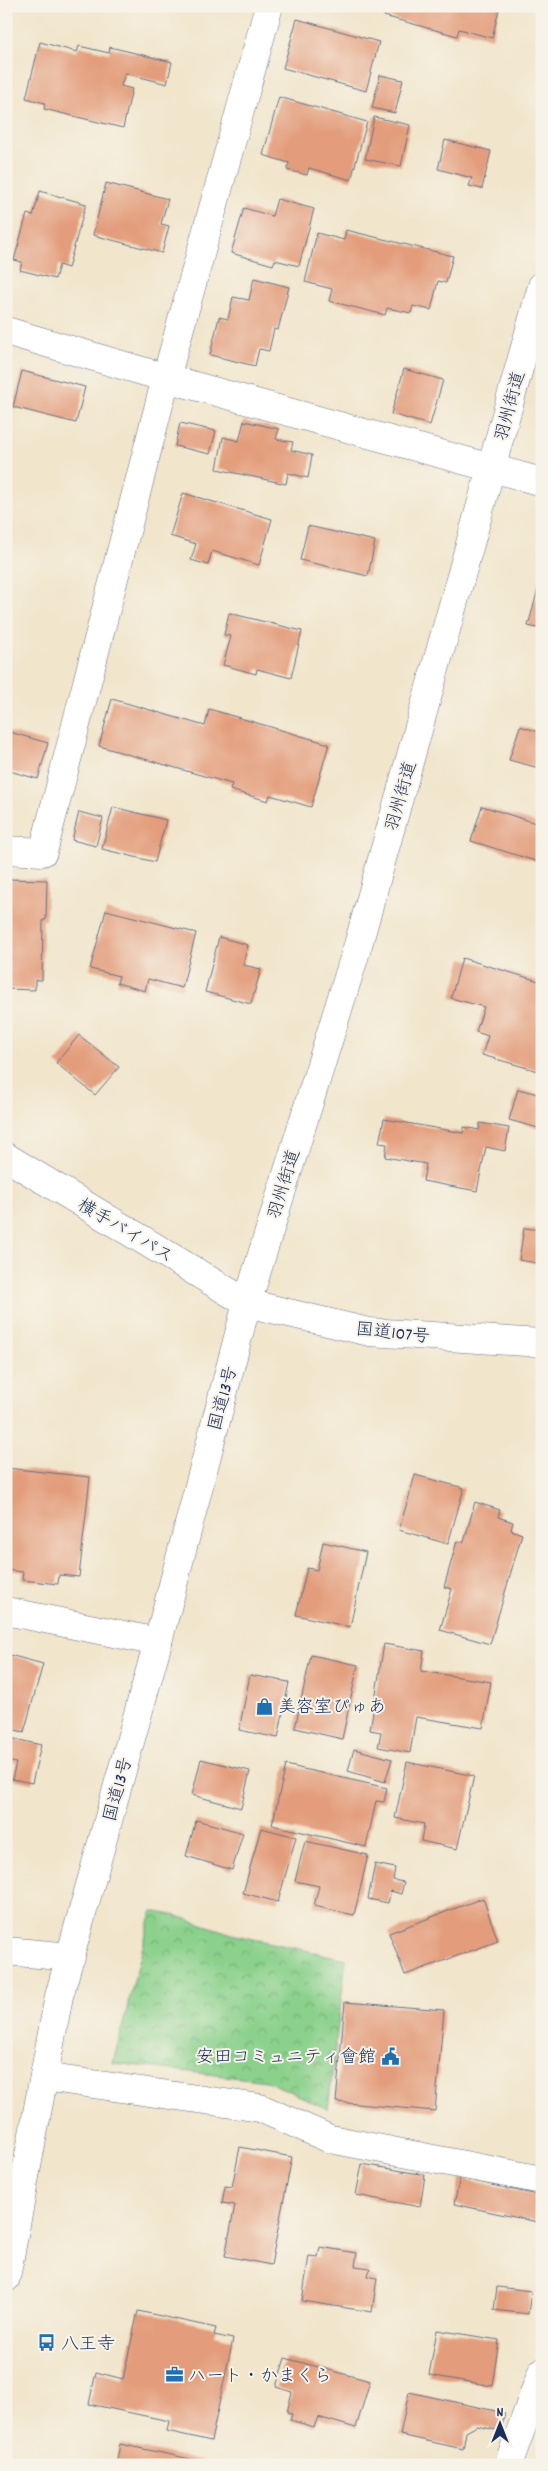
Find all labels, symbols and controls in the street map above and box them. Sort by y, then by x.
street label: 羽州街道 [490,369,533,445]
street label: 羽州街道 [380,759,424,835]
street label: 羽州街道 [263,1147,308,1223]
street label: 横手バイパス [72,1194,177,1271]
street label: 国道107号 [354,1318,431,1351]
street label: 国道13号 [204,1364,245,1434]
shop icon: 美容室ぴゅあ [254,1696,274,1716]
place label: 美容室ぴゅあ [278,1696,386,1721]
street label: 国道13号 [99,1755,140,1825]
place label: 安田コミュニティ會館 [196,2046,376,2071]
public building icon: 安田コミュニティ會館 [380,2046,400,2066]
bus stop icon: 八王寺 [37,2333,57,2353]
place label: 八王寺 [61,2333,115,2358]
office icon: ハート・かまくら [164,2365,184,2385]
place label: ハート・かまくら [188,2365,332,2390]
north arrow [476,2398,526,2448]
text: N [497,2403,504,2423]

